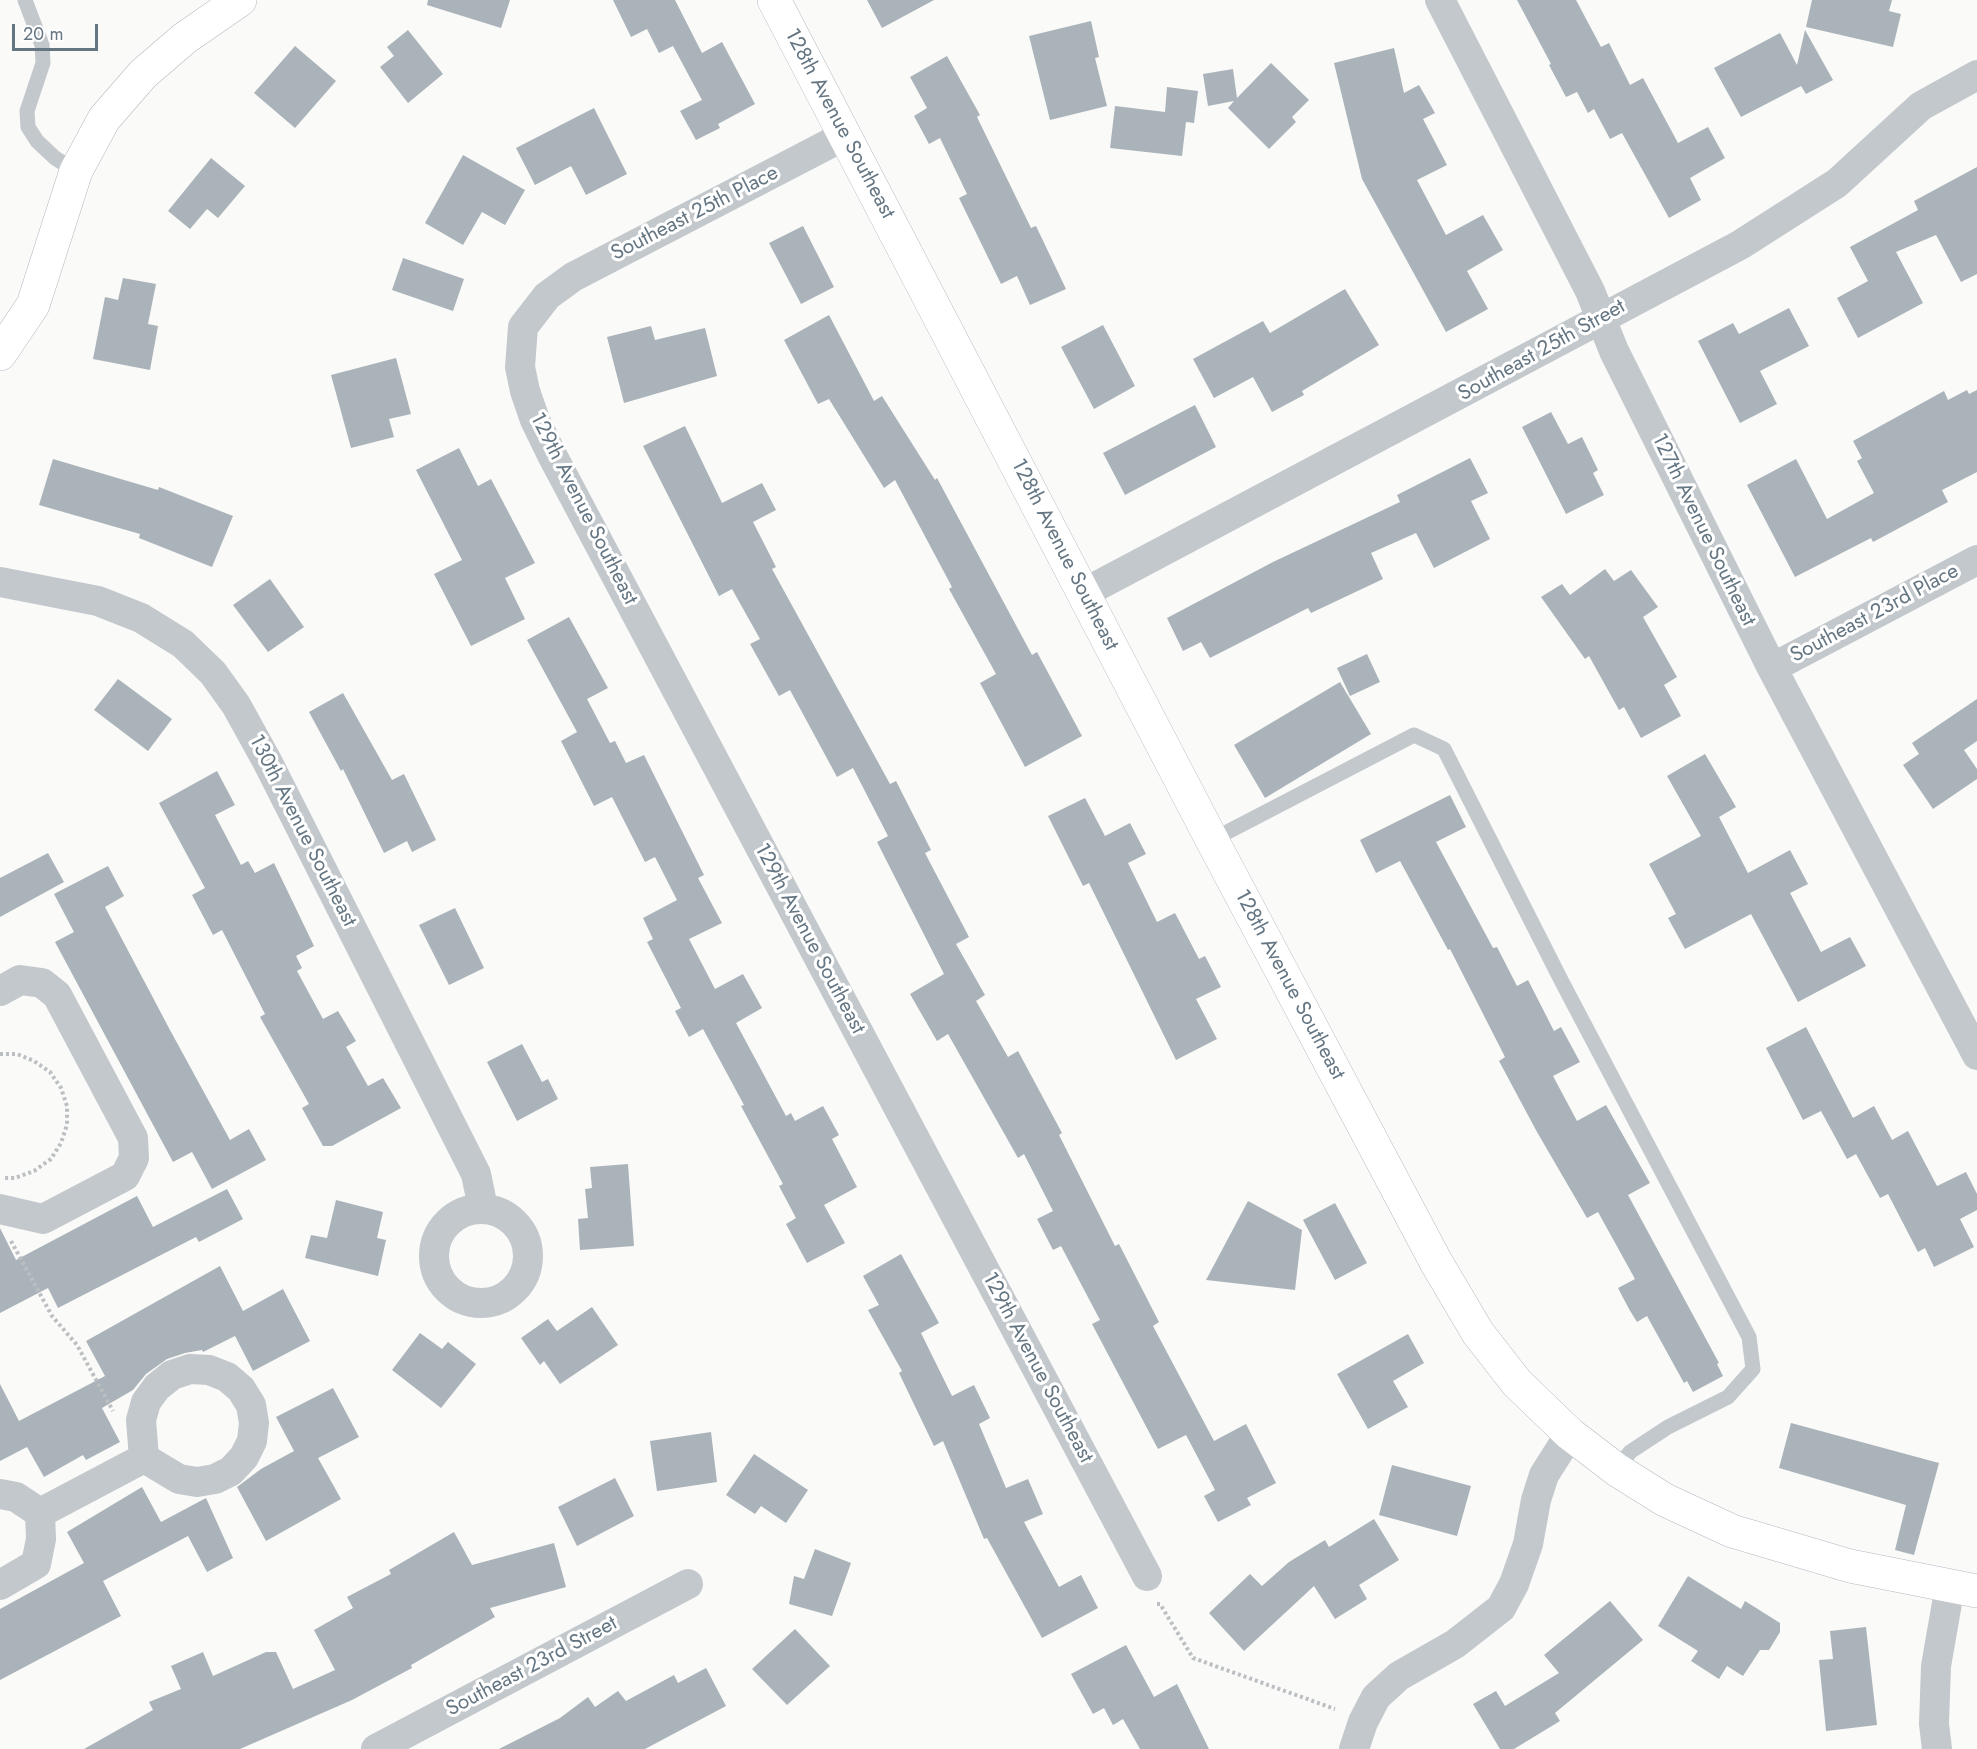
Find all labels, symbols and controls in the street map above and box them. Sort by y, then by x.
scale bar [15,12,100,50]
text: 20 m [23,21,63,47]
street label: 128th Avenue Southeast [778,25,900,223]
street label: Southeast 25th Place [607,161,783,267]
street label: Southeast 25th Street [1454,295,1630,407]
street label: 129th Avenue Southeast [524,409,642,609]
street label: 127th Avenue Southeast [1645,430,1761,630]
street label: 128th Avenue Southeast [1005,455,1123,655]
street label: Southeast 23rd Place [1787,559,1963,669]
street label: 130th Avenue Southeast [243,731,361,931]
street label: 129th Avenue Southeast [748,839,870,1039]
street label: 128th Avenue Southeast [1228,886,1350,1084]
street label: 129th Avenue Southeast [976,1268,1098,1468]
street label: Southeast 23rd Street [442,1611,622,1723]

